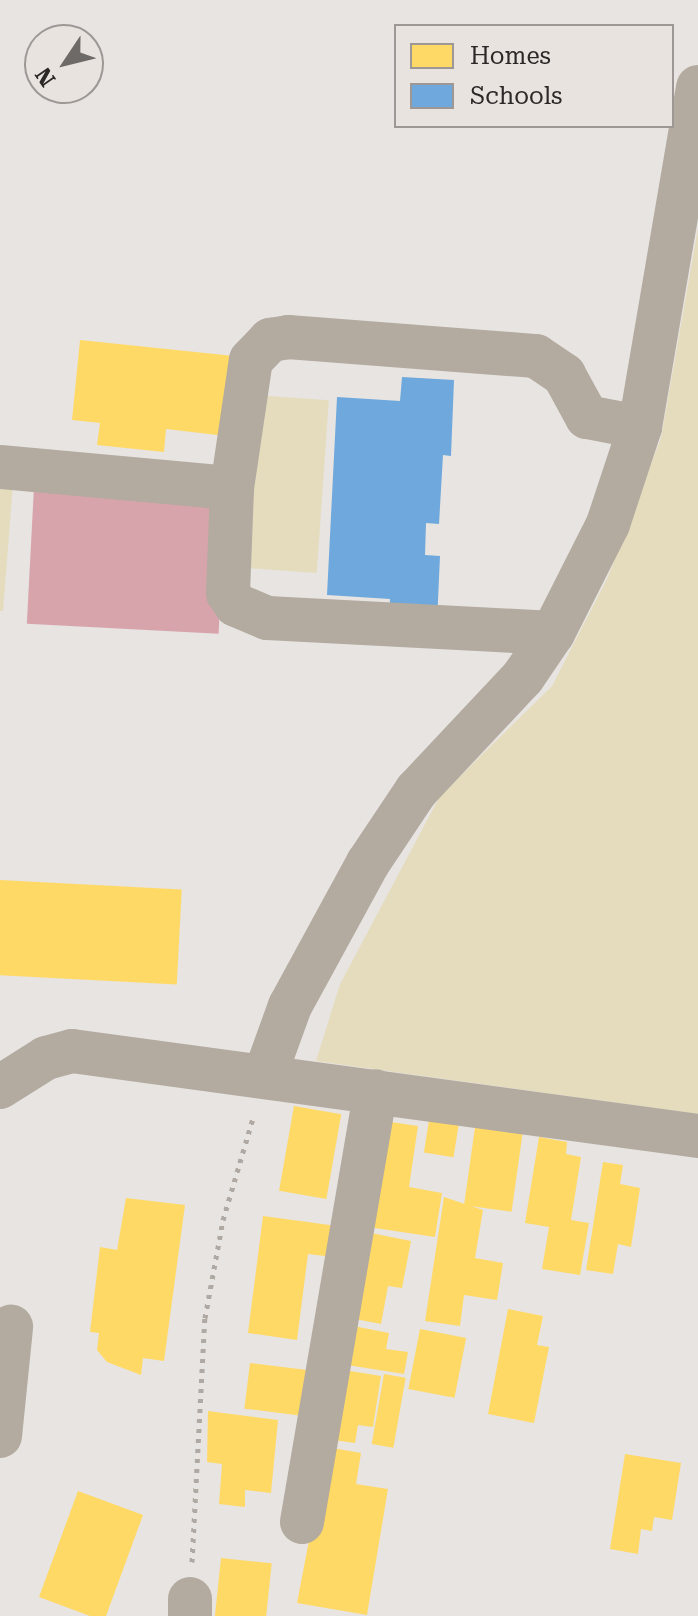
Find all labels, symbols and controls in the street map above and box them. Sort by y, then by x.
north arrow [24,24,104,104]
legend [394,24,674,128]
text: Homes [470,42,551,70]
text: N [30,63,61,91]
text: Schools [470,82,563,110]

